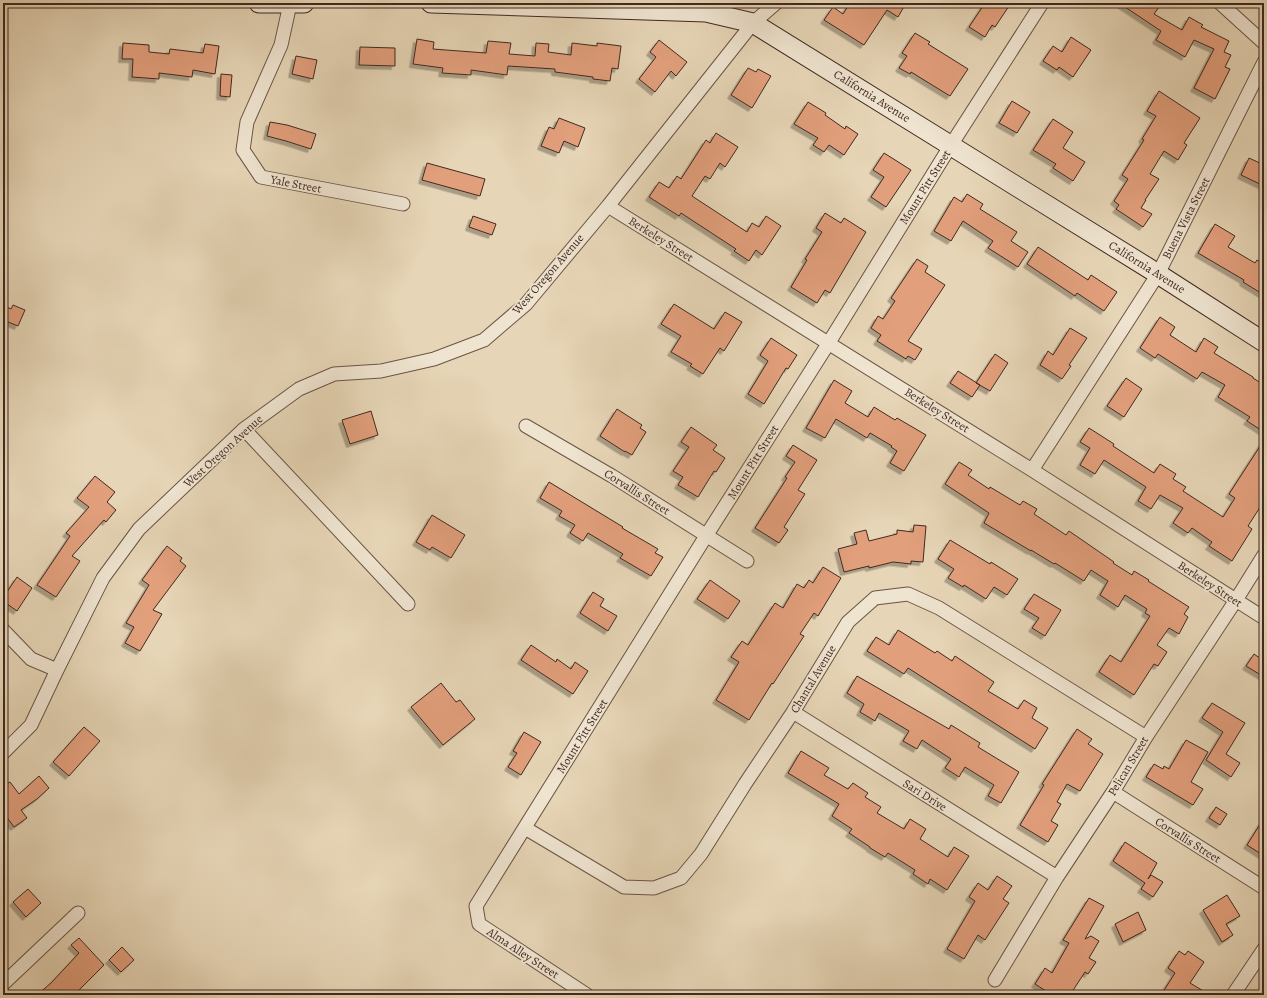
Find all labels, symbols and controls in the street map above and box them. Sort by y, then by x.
street label: California Avenue [831,66,913,126]
street label: Mount Pitt Street [896,147,954,227]
street label: Yale Street [268,171,323,197]
street label: Buena Vista Street [1158,174,1214,262]
street label: Berkeley Street [626,213,696,265]
street label: West Oregon Avenue [508,230,587,318]
street label: California Avenue [1106,237,1188,297]
street label: Berkeley Street [902,384,972,436]
street label: West Oregon Avenue [179,411,266,492]
street label: Mount Pitt Street [724,422,782,502]
street label: Corvallis Street [601,465,673,519]
street label: Berkeley Street [1175,557,1245,611]
street label: Chantal Avenue [786,642,840,716]
street label: Mount Pitt Street [553,696,611,776]
street label: Pelican Street [1104,733,1152,799]
street label: Sari Drive [900,775,950,815]
street label: Corvallis Street [1152,813,1224,867]
street label: Alma Alley Street [483,923,562,982]

